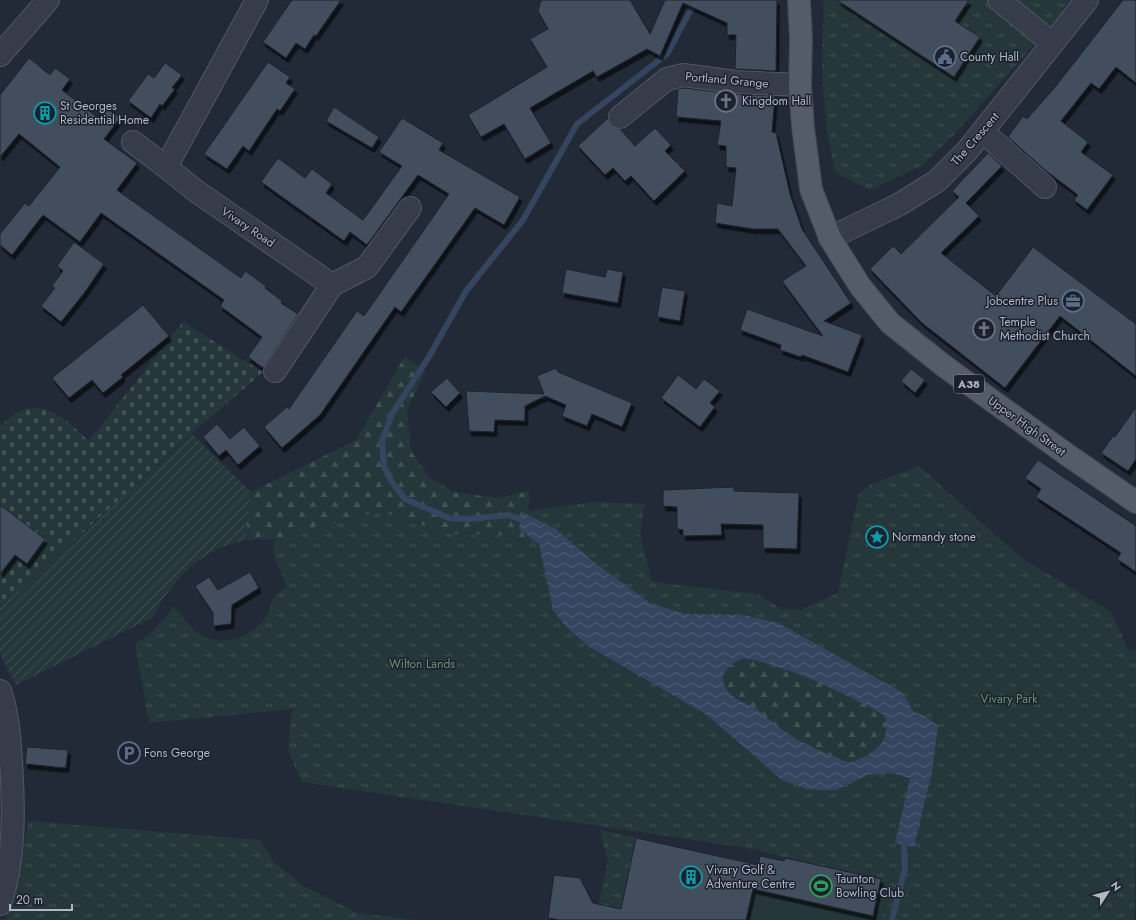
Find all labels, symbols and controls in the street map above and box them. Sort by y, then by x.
public building icon: County Hall [932,44,958,70]
place label: County Hall [960,48,1019,66]
street label: Portland Grange [685,67,769,93]
church icon: Kingdom Hall [713,88,739,114]
place label: Kingdom Hall [742,92,811,110]
place label: St Georges Residential Home [60,97,149,129]
building icon: St Georges Residential Home [32,100,58,126]
street label: The Crescent [947,108,1003,170]
street label: Vivary Road [218,202,278,252]
office icon: Jobcentre Plus [1060,288,1086,314]
place label: Jobcentre Plus [984,292,1058,310]
place label: Temple Methodist Church [1000,313,1090,345]
church icon: Temple Methodist Church [971,316,997,342]
road number: A38 [954,375,984,393]
street label: Upper High Street [984,392,1070,460]
place icon: Normandy stone [864,524,890,550]
place label: Normandy stone [892,528,976,546]
park label: Wilton Lands [389,655,455,673]
park label: Vivary Park [981,690,1038,708]
parking icon: Fons George [116,740,142,766]
place label: Fons George [144,744,210,762]
place label: Vivary Golf & Adventure Centre [706,861,795,893]
building icon: Vivary Golf & Adventure Centre [678,864,704,890]
place label: Taunton Bowling Club [836,870,904,902]
north arrow [1088,872,1128,912]
sports icon: Taunton Bowling Club [808,873,834,899]
text: N [1107,878,1125,894]
scale bar [10,886,72,912]
text: 20 m [16,891,43,909]

